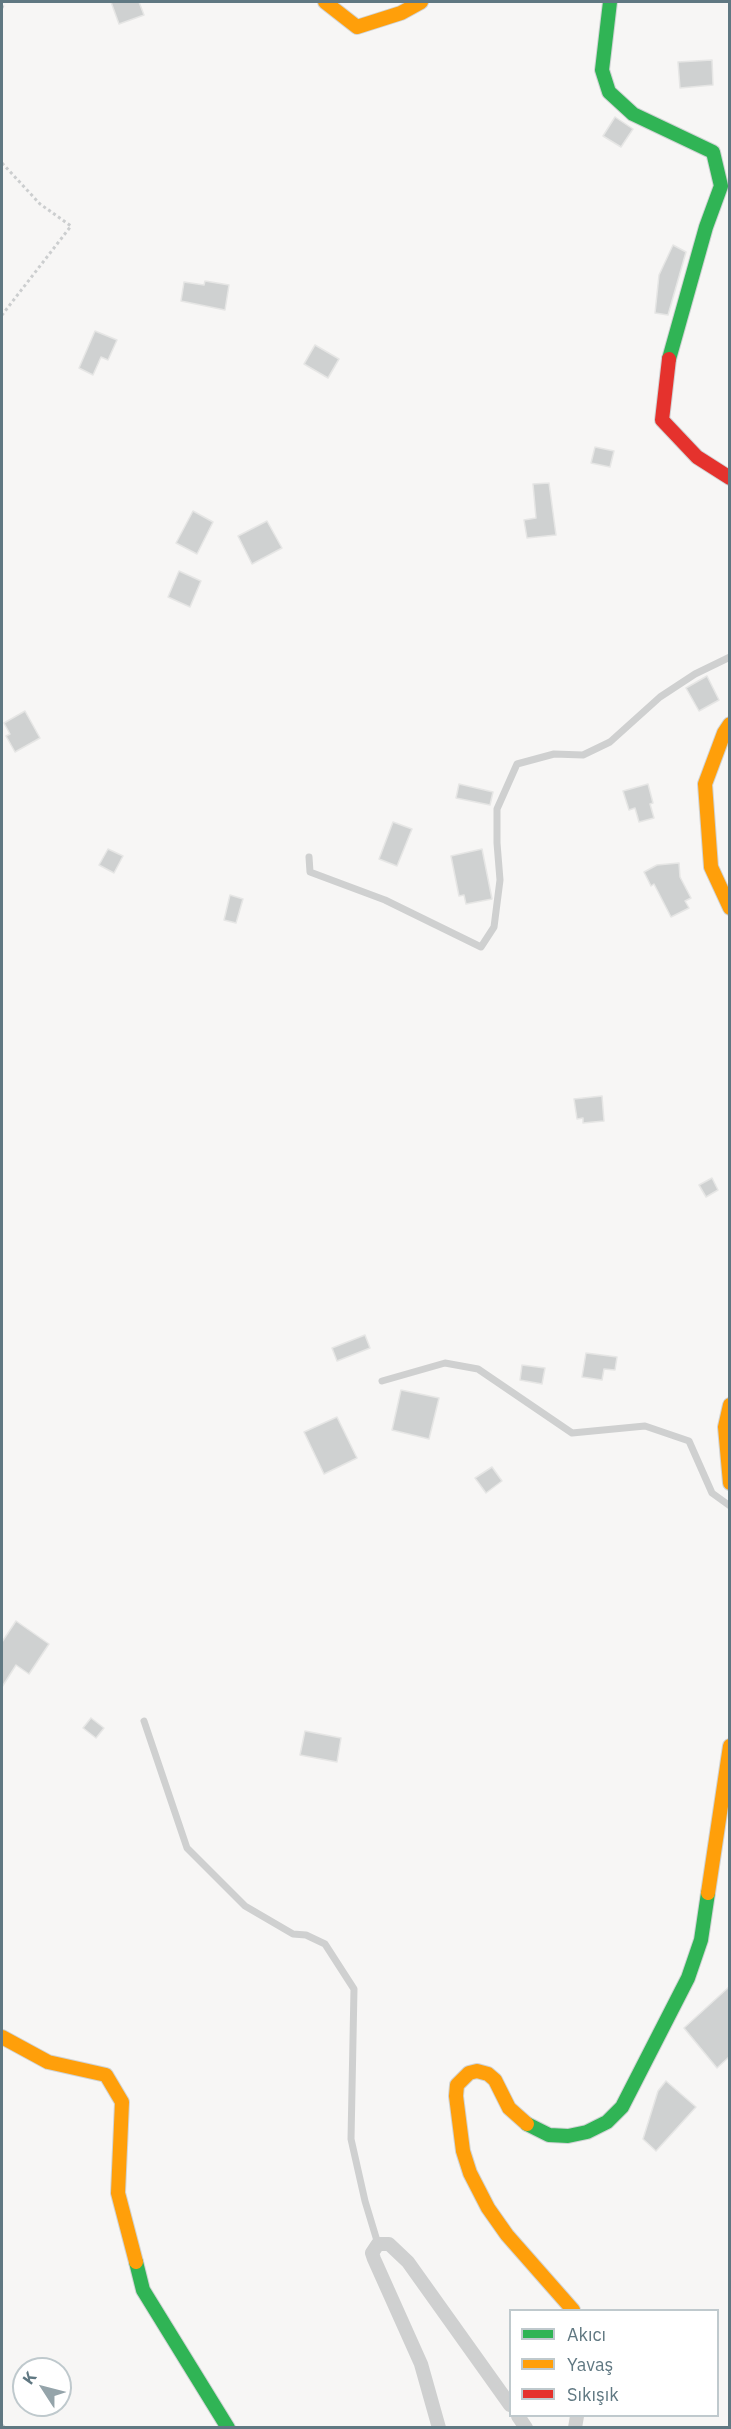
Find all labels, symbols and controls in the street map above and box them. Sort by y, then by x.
legend [509,2309,719,2417]
text: Akıcı [567,2323,606,2346]
text: Yavaş [567,2353,613,2376]
north arrow [12,2357,72,2417]
text: K [18,2367,40,2388]
text: Sıkışık [567,2383,619,2406]

